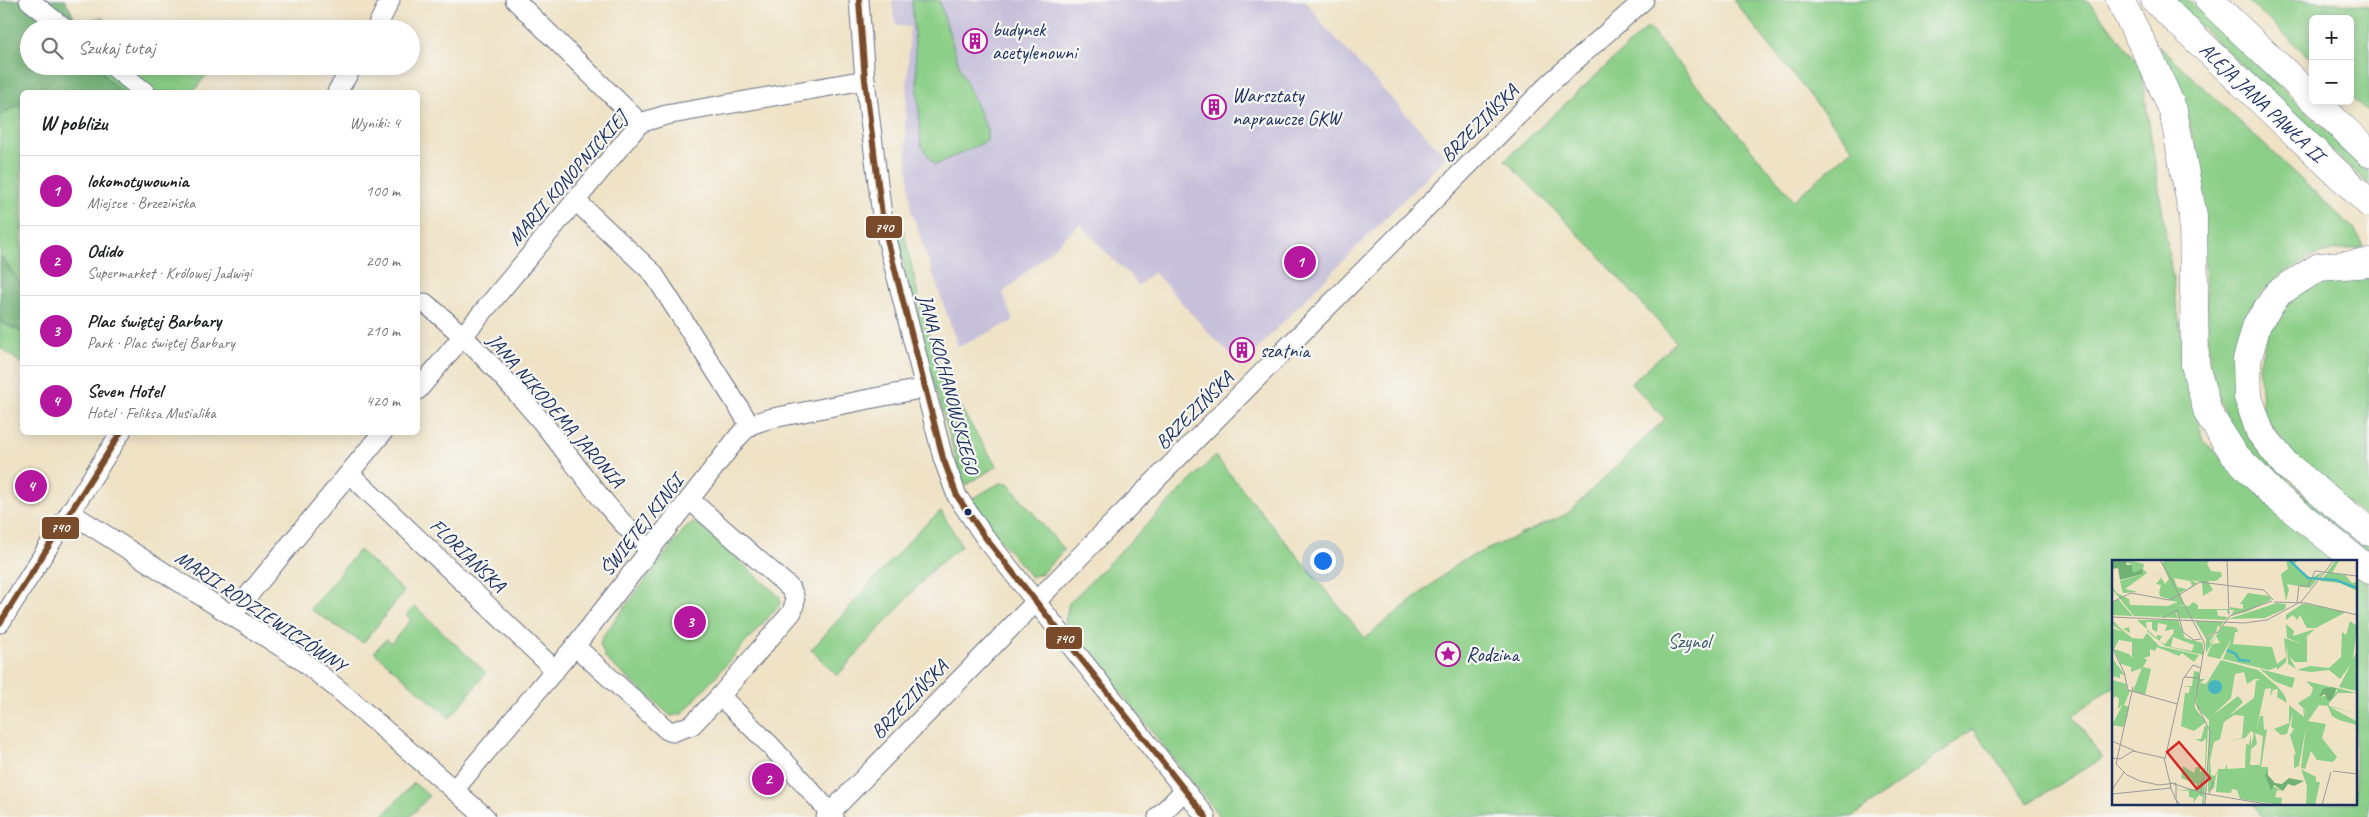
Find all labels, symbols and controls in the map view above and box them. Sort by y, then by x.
map controls [2309,15,2354,105]
button: + [2309,15,2354,60]
place label: budynek acetylenowni [992,17,1079,65]
search box [20,20,420,75]
building icon: budynek acetylenowni [962,28,988,54]
icon: search [38,34,66,62]
text: Szukaj tutaj [78,36,155,60]
street label: ALEJA JANA PAWŁA II [2194,37,2333,170]
button: − [2309,60,2354,105]
street label: BRZEZIŃSKA [1435,78,1524,168]
place label: Warsztaty naprawcze GKW [1232,83,1343,131]
building icon: Warsztaty naprawcze GKW [1201,94,1227,120]
street label: MARII KONOPNICKIEJ [502,103,635,250]
text: W pobliżu [40,110,107,136]
text: Wyniki: 4 [349,113,400,133]
text: lokomotywownia [87,169,188,193]
text: 1 [52,181,60,201]
text: 100 m [366,181,400,201]
text: Miejsce · Brzezińska [87,193,195,213]
line badge: 740 [865,215,903,239]
text: 740 [875,219,895,236]
text: Odido [87,239,122,263]
pin: 1 [1284,243,1316,281]
text: 2 [52,251,60,271]
text: 200 m [366,251,400,271]
text: Supermarket · Królowej Jadwigi [87,263,252,283]
street label: JANA KOCHANOWSKIEGO [912,291,985,479]
text: Plac świętej Barbary [87,309,221,333]
text: 3 [52,321,60,341]
text: 210 m [366,321,400,341]
street label: JANA NIKODEMA JARONIA [481,327,630,493]
text: Park · Plac świętej Barbary [87,333,235,353]
building icon: szatnia [1229,337,1255,363]
place label: szatnia [1260,338,1311,363]
street label: BRZEZIŃSKA [1150,365,1239,455]
text: Seven Hotel [87,379,162,403]
text: 4 [52,391,60,411]
text: 420 m [366,391,400,411]
text: Hotel · Feliksa Musialika [87,403,216,423]
street label: ŚWIĘTEJ KINGI [594,466,691,581]
pin: 4 [15,467,47,505]
unlabelled marker [963,507,973,517]
street label: FLORIAŃSKA [424,513,512,598]
line badge: 740 [41,516,80,540]
text: 740 [51,519,71,536]
street label: MARII RODZIEWICZÓWNY [170,545,353,680]
your location [1310,548,1336,574]
inset map [2112,560,2356,804]
pin: 3 [674,603,706,641]
line badge: 740 [1045,626,1083,650]
park label: Szynol [1668,629,1714,654]
text: 740 [1055,630,1075,647]
place icon: Rodzina [1435,641,1461,667]
place label: Rodzina [1466,642,1521,667]
street label: BRZEZIŃSKA [865,654,954,744]
pin: 2 [752,760,784,798]

